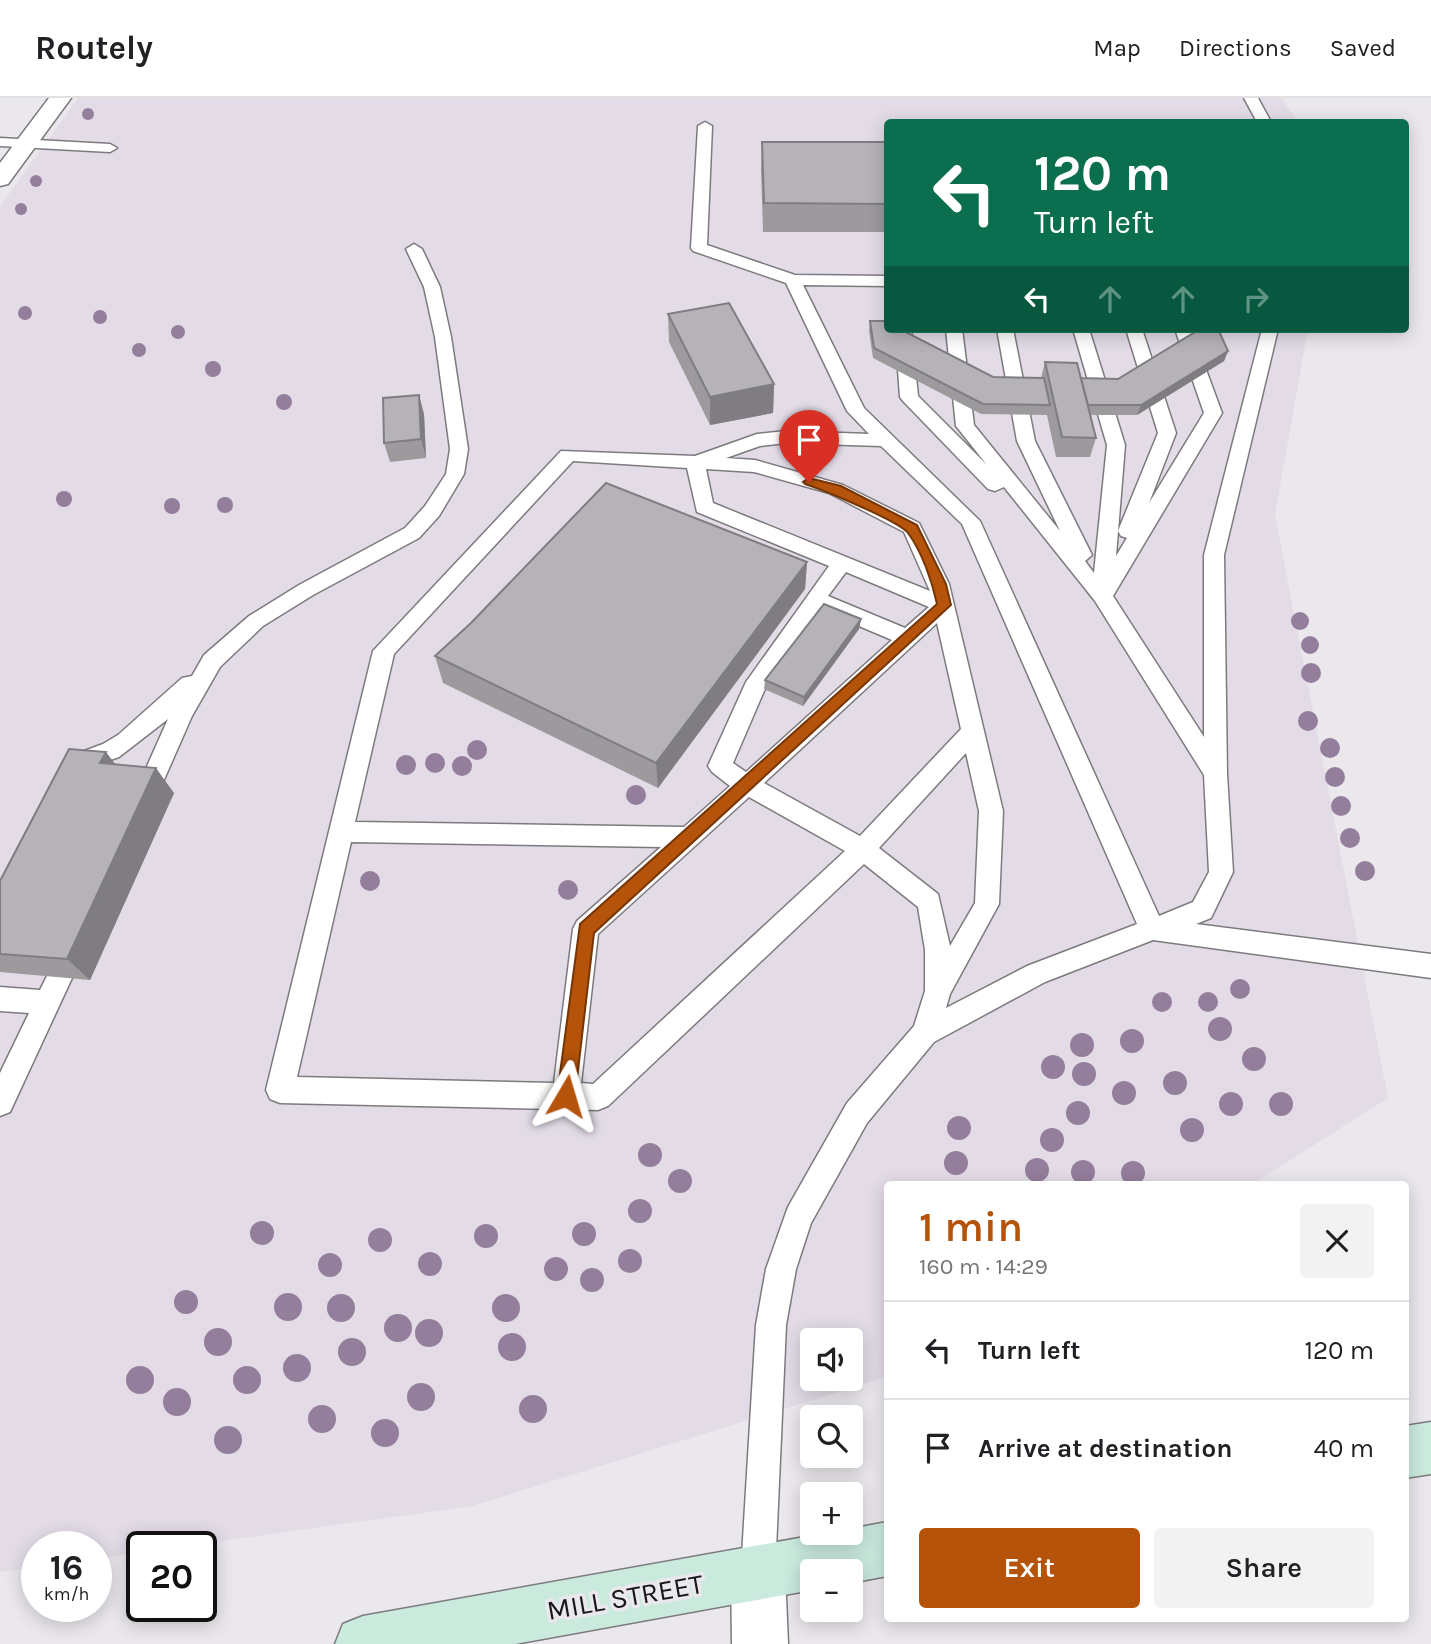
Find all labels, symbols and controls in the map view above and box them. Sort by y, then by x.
text: Routely [35,29,153,67]
text: Map [1093,34,1141,62]
text: Directions [1179,34,1292,62]
text: Saved [1330,34,1396,62]
text: 120 m [1034,145,1171,202]
icon: left [919,147,1010,238]
text: Turn left [1034,204,1154,241]
icon: left [1018,280,1056,318]
icon: ahead [1091,280,1129,318]
icon: ahead [1164,280,1202,318]
icon: right [1237,280,1275,318]
pin [779,410,839,482]
icon: arrive [790,421,828,459]
position arrow [529,1059,603,1133]
text: 1 min [919,1202,1023,1252]
button: close [1300,1204,1374,1278]
text: 160 m · 14:29 [919,1253,1048,1280]
map controls [800,1328,863,1622]
button: sound [800,1328,863,1391]
icon: left [919,1331,957,1369]
text: Turn left [978,1335,1080,1366]
text: 120 m [1304,1335,1374,1366]
button: search [800,1405,863,1468]
icon: arrive [919,1429,957,1467]
text: Arrive at destination [978,1433,1232,1464]
text: 40 m [1314,1433,1374,1464]
button: + [800,1482,863,1545]
button: Exit [919,1528,1140,1608]
button: Share [1154,1528,1374,1608]
speed limit sign: 20 [126,1531,217,1622]
text: 16 [50,1547,83,1588]
button: − [800,1559,863,1622]
street label: MILL STREET [544,1567,706,1627]
text: km/h [44,1583,89,1605]

